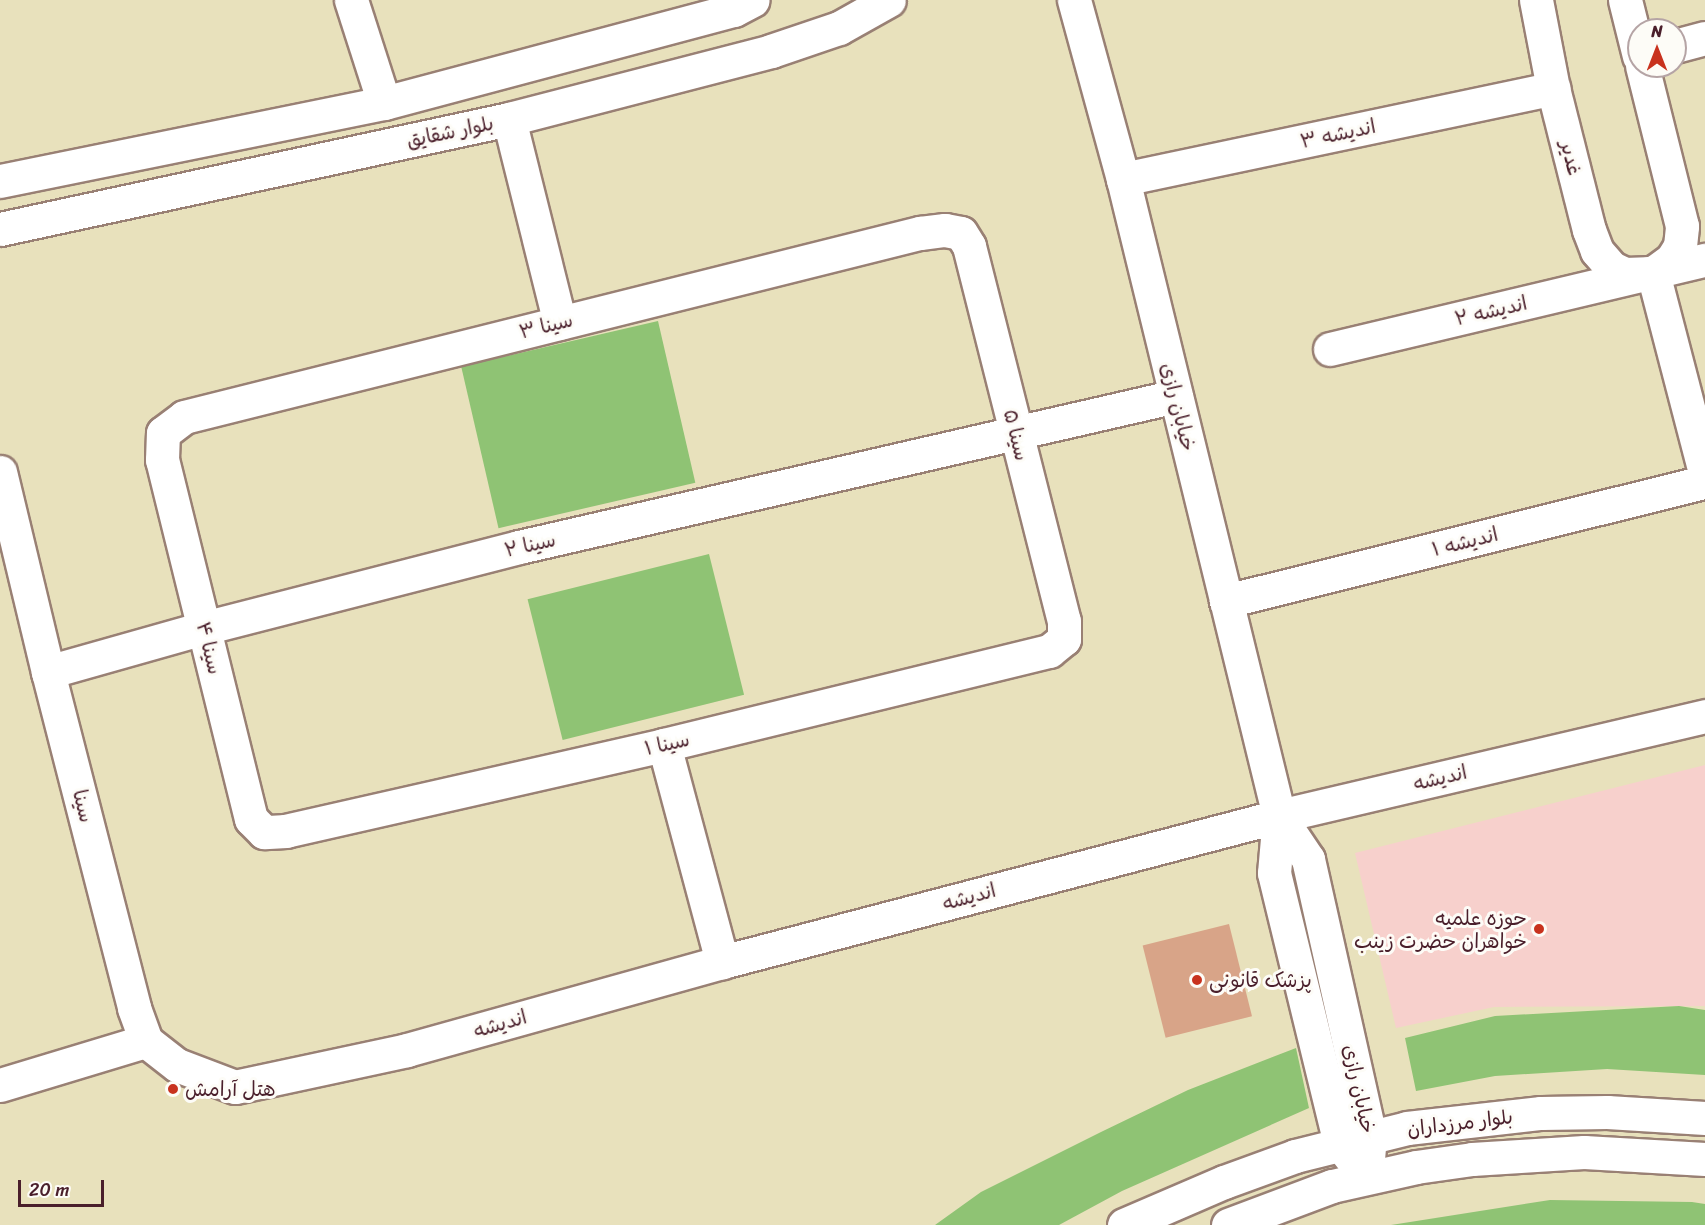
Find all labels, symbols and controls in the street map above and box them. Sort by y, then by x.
text: N [1651,17,1663,46]
north arrow [1627,18,1687,78]
street label: بلوار شقایق [404,111,496,153]
street label: اندیشه ۳ [1298,114,1378,154]
street label: غدیر [1555,138,1587,178]
street label: اندیشه ۲ [1452,291,1530,331]
street label: سینا ۳ [517,308,575,344]
street label: خیابان رازی [1155,360,1201,454]
street label: سینا ۵ [998,407,1034,463]
street label: اندیشه ۱ [1429,522,1501,562]
street label: سینا ۲ [502,527,558,563]
street label: سینا ۴ [191,619,227,677]
street label: سینا ۱ [642,727,692,761]
street label: اندیشه [1410,760,1470,796]
street label: سینا [67,787,99,825]
street label: اندیشه [939,878,999,916]
place label: حوزه علمیه خواهران حضرت زینب [1354,906,1527,953]
marker: حوزه علمیه خواهران حضرت زینب [1532,922,1546,936]
place label: پزشک قانونی [1209,968,1312,992]
marker: پزشک قانونی [1190,973,1204,987]
street label: اندیشه [470,1005,530,1043]
street label: خیابان رازی [1338,1042,1380,1136]
place label: هتل آرامش [185,1077,276,1101]
marker: هتل آرامش [166,1082,180,1096]
street label: بلوار مرزداران [1406,1105,1514,1141]
scale bar [21,1168,106,1206]
text: 20 m [29,1174,69,1206]

